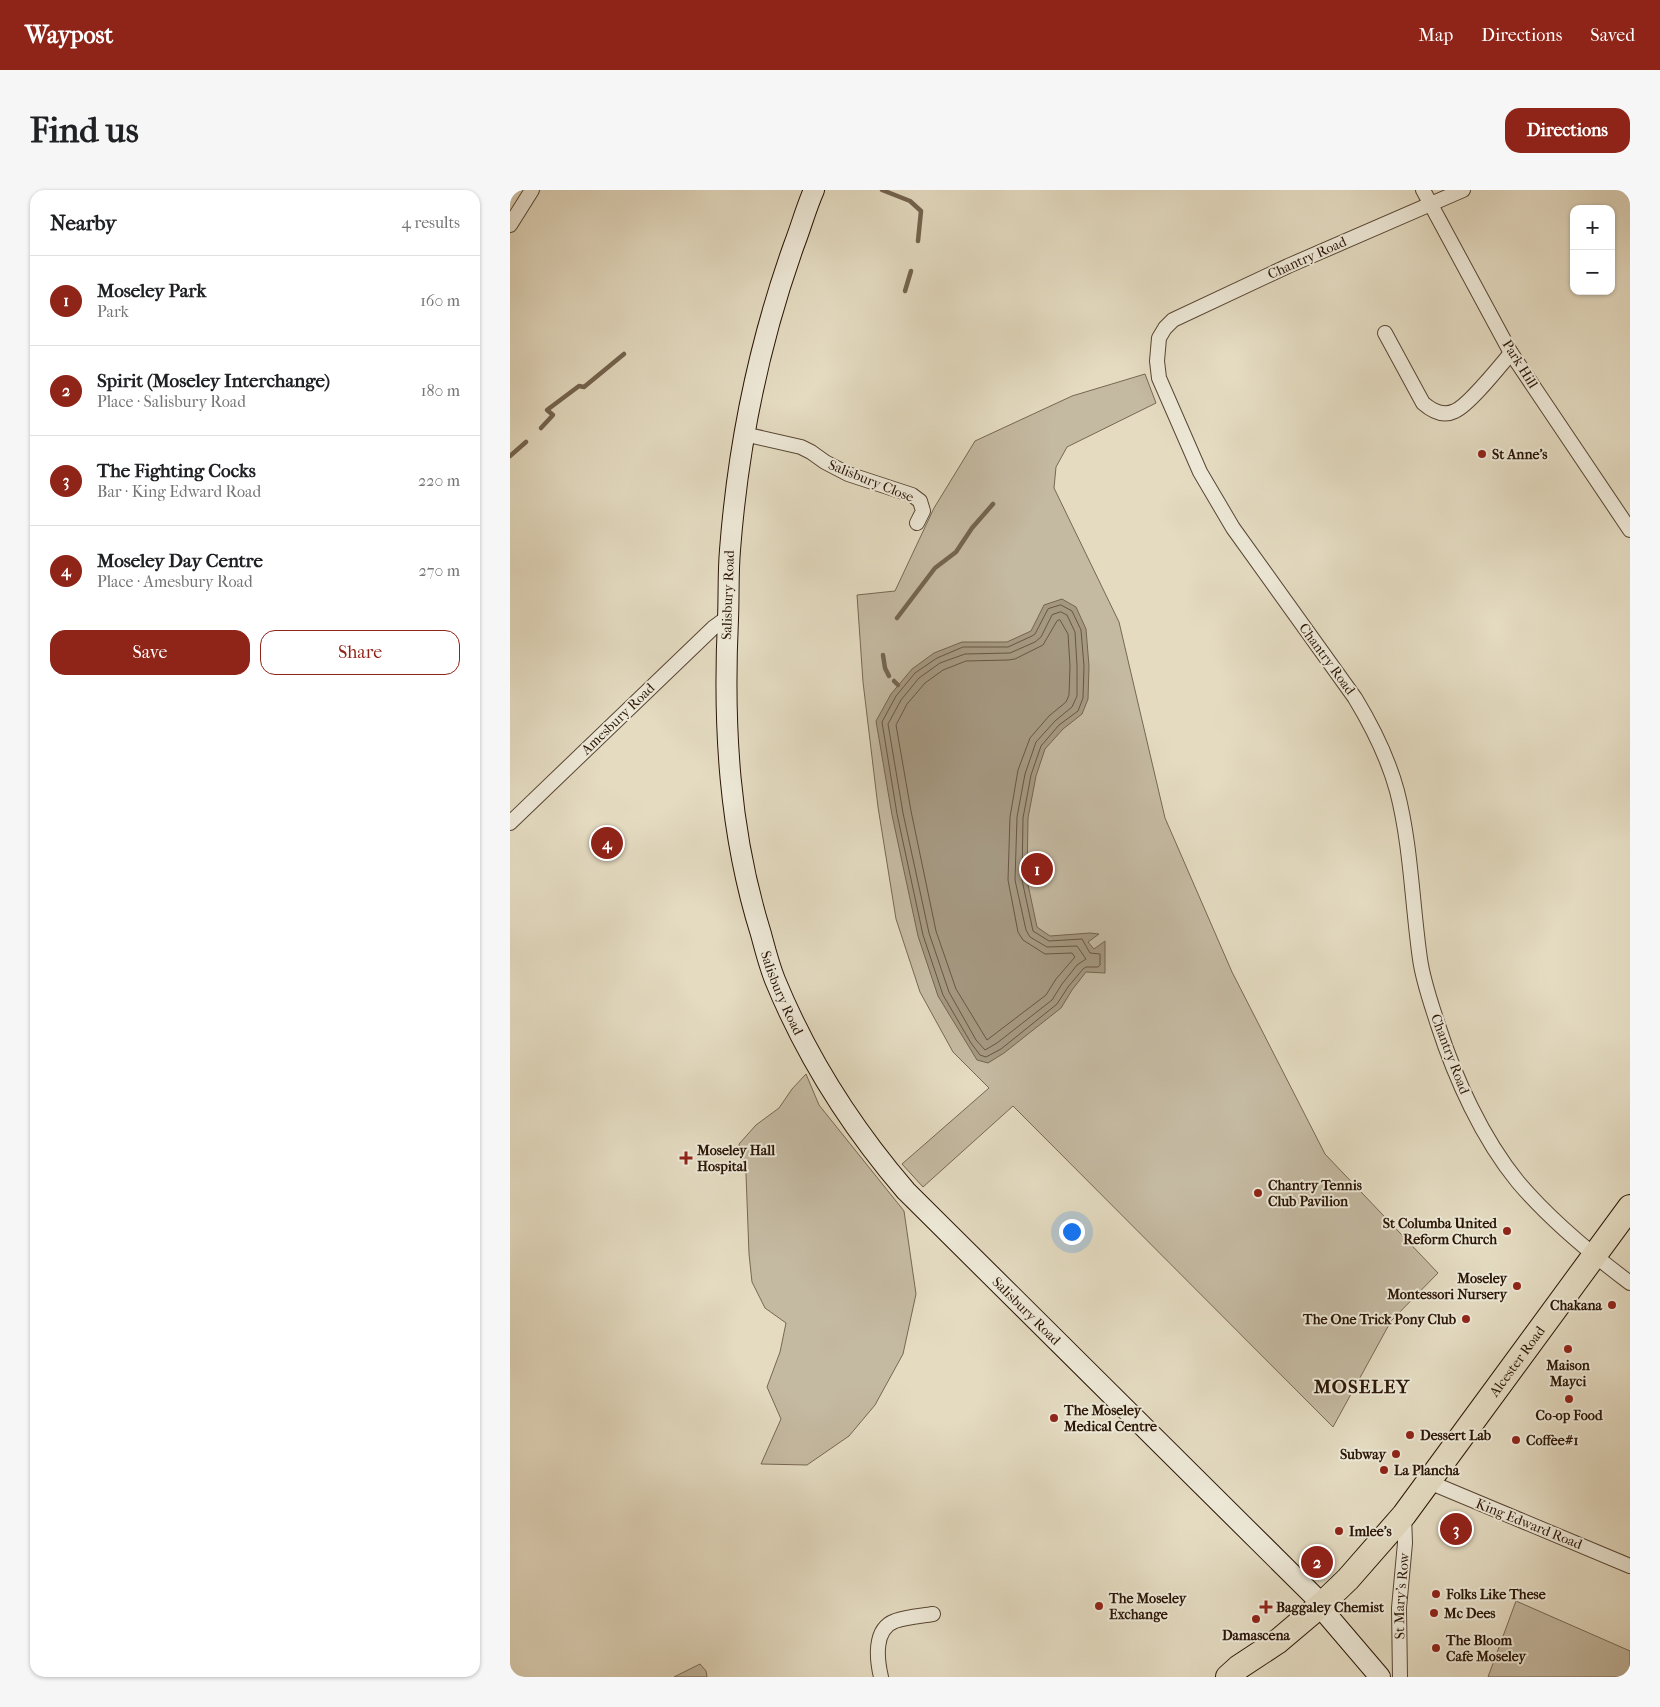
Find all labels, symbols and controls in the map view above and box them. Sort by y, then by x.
text: Waypost [25,21,113,49]
text: Map [1419,25,1453,46]
text: Directions [1481,25,1562,46]
text: Saved [1590,25,1635,46]
button: Directions [1505,108,1630,153]
text: Find us [30,110,139,151]
map controls [1570,205,1615,295]
button: + [1570,205,1615,250]
text: Nearby [50,211,116,235]
text: 4 results [402,213,460,232]
street label: Chantry Road [1265,233,1349,283]
button: − [1570,250,1615,295]
text: Moseley Park [97,280,206,302]
text: 1 [63,291,69,310]
text: 160 m [420,291,460,310]
text: Park [97,302,129,321]
street label: Park Hill [1499,337,1542,391]
text: Spirit (Moseley Interchange) [97,370,330,392]
text: 2 [62,381,70,400]
text: 180 m [421,381,460,400]
text: Place · Salisbury Road [97,392,246,411]
place label: St Anne's [1492,446,1548,463]
marker: St Anne's [1476,448,1488,460]
street label: Salisbury Close [826,456,916,506]
text: The Fighting Cocks [97,460,256,482]
text: 3 [63,471,69,490]
text: 220 m [418,471,460,490]
text: Bar · King Edward Road [97,482,261,501]
text: Moseley Day Centre [97,550,263,572]
street label: Salisbury Road [718,550,738,640]
text: 4 [61,561,71,580]
text: 270 m [419,561,460,580]
text: Place · Amesbury Road [97,572,253,591]
street label: Chantry Road [1295,620,1359,698]
button: Save [50,630,250,675]
button: Share [260,630,460,675]
street label: Amesbury Road [577,679,659,759]
pin: 4 [591,824,623,862]
pin: 1 [1021,850,1053,888]
street label: Salisbury Road [757,949,807,1038]
street label: Chantry Road [1427,1012,1473,1097]
place label: Moseley Hall Hospital [696,1142,775,1175]
marker: Moseley Hall Hospital [679,1151,693,1165]
place label: Chantry Tennis Club Pavilion [1268,1177,1363,1210]
marker: Chantry Tennis Club Pavilion [1252,1187,1264,1199]
place label: St Columba United Reform Church [1383,1215,1498,1248]
your location [1059,1219,1085,1245]
marker: St Columba United Reform Church [1501,1225,1513,1237]
place label: Moseley Montessori Nursery [1386,1270,1509,1303]
street label: Salisbury Road [989,1273,1065,1349]
marker: Moseley Montessori Nursery [1511,1280,1523,1292]
place label: Chakana [1550,1297,1603,1314]
marker: Chakana [1606,1299,1618,1311]
place label: The One Trick Pony Club [1302,1311,1457,1328]
marker: The One Trick Pony Club [1460,1313,1472,1325]
street label: Alcester Road [1485,1322,1548,1401]
marker: Maison Mayci [1562,1343,1574,1355]
place label: Maison Mayci [1545,1357,1591,1390]
district label: MOSELEY [1313,1376,1410,1398]
marker: Co-op Food [1563,1393,1575,1405]
place label: The Moseley Medical Centre [1063,1402,1157,1435]
place label: Co-op Food [1535,1407,1604,1424]
marker: The Moseley Medical Centre [1048,1412,1060,1424]
place label: Dessert Lab [1420,1427,1492,1444]
marker: Dessert Lab [1404,1429,1416,1441]
place label: Coffee#1 [1526,1432,1578,1449]
marker: Coffee#1 [1510,1434,1522,1446]
place label: Subway [1340,1446,1388,1463]
marker: Subway [1390,1448,1402,1460]
place label: La Plancha [1394,1462,1460,1479]
marker: La Plancha [1378,1464,1390,1476]
street label: King Edward Road [1473,1495,1585,1553]
pin: 3 [1440,1510,1472,1548]
place label: Imlee's [1349,1523,1393,1540]
marker: Imlee's [1333,1525,1345,1537]
pin: 2 [1301,1543,1333,1581]
street label: St Mary's Row [1390,1552,1413,1639]
place label: Folks Like These [1445,1586,1546,1603]
marker: Folks Like These [1430,1588,1442,1600]
place label: The Moseley Exchange [1108,1590,1188,1623]
place label: Baggaley Chemist [1276,1599,1385,1616]
marker: The Moseley Exchange [1093,1600,1105,1612]
marker: Baggaley Chemist [1260,1601,1272,1613]
place label: Mc Dees [1443,1605,1496,1622]
marker: Mc Dees [1428,1607,1440,1619]
marker: Damascena [1250,1613,1262,1625]
place label: Damascena [1222,1627,1291,1644]
place label: The Bloom Cafe Moseley [1445,1632,1527,1665]
marker: The Bloom Cafe Moseley [1430,1642,1442,1654]

